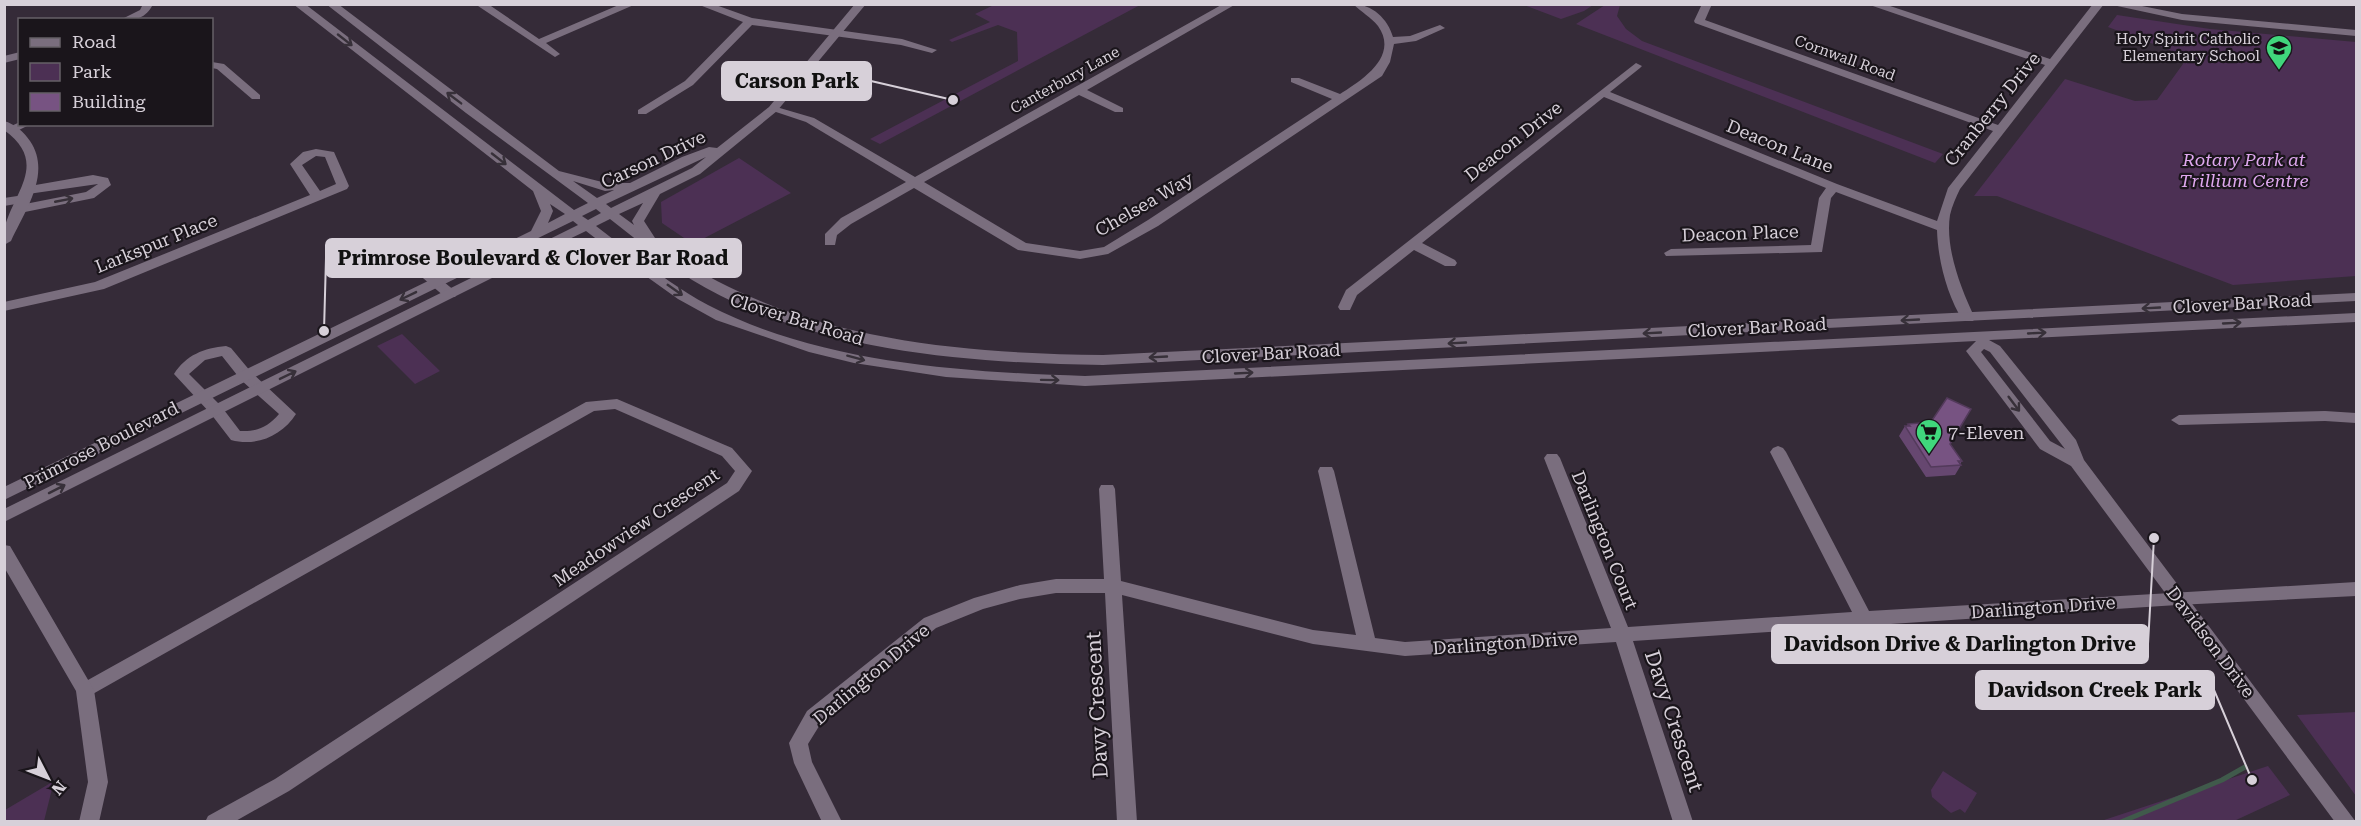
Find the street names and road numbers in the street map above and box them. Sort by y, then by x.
street label: Cornwall Road [1792,31,1898,85]
street label: Canterbury Lane [1007,43,1123,117]
street label: Cranberry Drive [1940,48,2044,170]
street label: Deacon Drive [1460,96,1566,185]
street label: Deacon Lane [1724,115,1837,177]
street label: Carson Drive [597,126,709,192]
street label: Chelsea Way [1091,167,1197,241]
street label: Larkspur Place [92,209,220,277]
street label: Deacon Place [1681,220,1799,246]
street label: Clover Bar Road [727,289,867,349]
street label: Clover Bar Road [2172,289,2312,317]
street label: Clover Bar Road [1687,313,1827,341]
street label: Clover Bar Road [1201,339,1341,367]
street label: Primrose Boulevard [20,397,182,493]
street label: Meadowview Crescent [549,463,723,591]
street label: Darlington Court [1568,468,1643,613]
street label: Davidson Drive [2162,582,2260,702]
street label: Darlington Drive [1970,591,2116,623]
street label: Darlington Drive [809,619,933,729]
street label: Darlington Drive [1432,627,1578,659]
street label: Davy Crescent [1081,631,1113,779]
street label: Davy Crescent [1640,647,1708,795]

